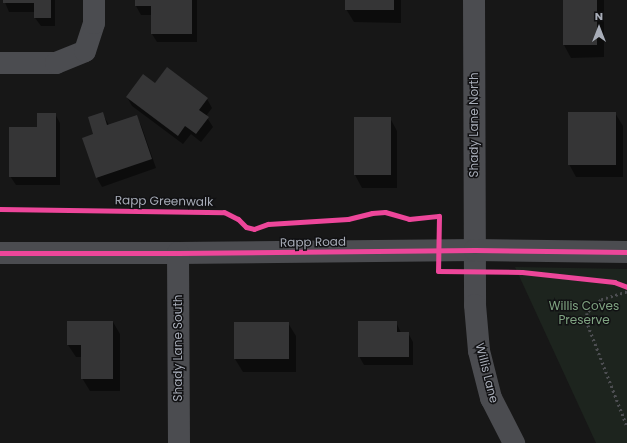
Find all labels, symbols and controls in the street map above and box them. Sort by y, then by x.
north arrow [579,8,619,48]
text: N [595,8,603,24]
street label: Shady Lane North [467,72,481,178]
street label: Rapp Greenwalk [115,193,213,209]
street label: Rapp Road [280,234,346,250]
street label: Shady Lane South [171,295,185,401]
park label: Willis Coves Preserve [549,299,619,327]
street label: Willis Lane [473,341,501,405]

